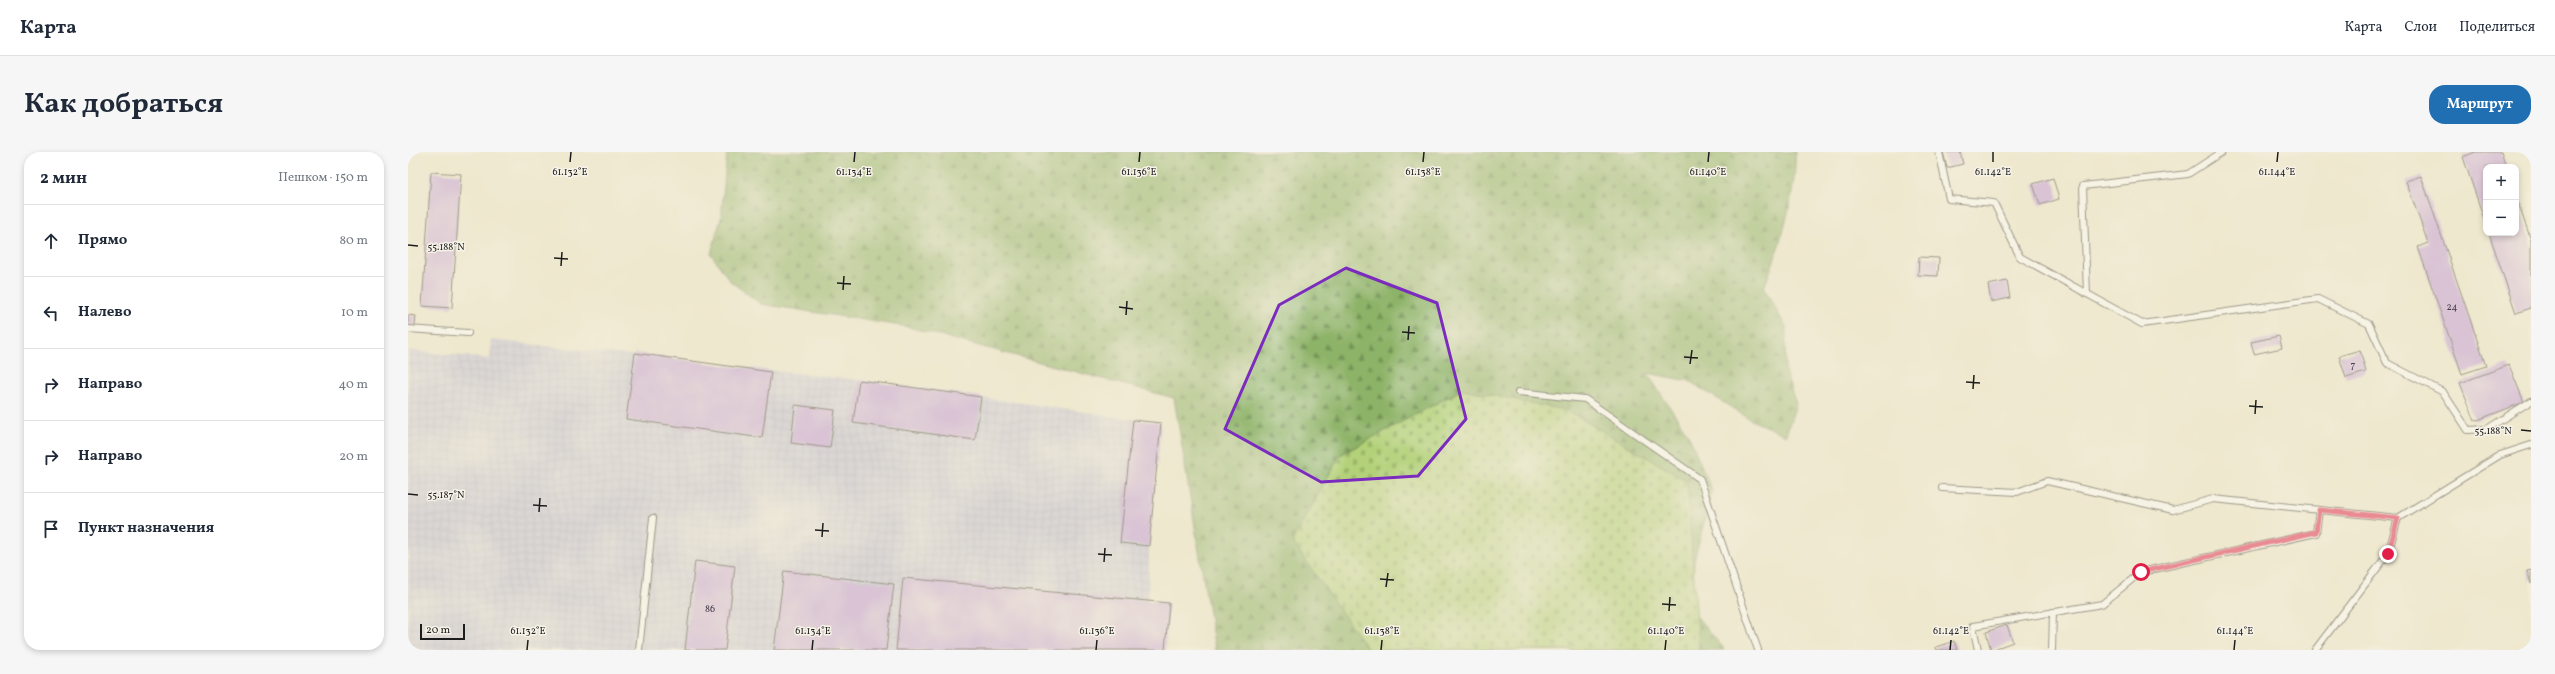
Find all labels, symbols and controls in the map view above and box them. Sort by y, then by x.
text: Карта [20,15,77,41]
text: Карта [2344,18,2382,37]
text: Слои [2404,18,2437,37]
text: Поделиться [2459,18,2535,37]
text: Как добраться [24,85,223,124]
button: Маршрут [2429,85,2531,124]
map controls [2483,164,2519,236]
button: + [2483,164,2519,200]
text: 61.132°E [552,165,588,179]
text: 61.134°E [836,165,872,179]
text: 61.136°E [1121,165,1157,179]
text: 61.138°E [1405,165,1441,179]
text: 61.140°E [1690,165,1726,179]
text: 61.142°E [1975,165,2011,179]
text: 61.144°E [2259,165,2295,179]
text: 2 мин [40,167,87,190]
text: Пешком · 150 m [278,169,368,187]
button: − [2483,200,2519,236]
icon: ahead [40,230,62,252]
text: Прямо [78,230,127,251]
text: 80 m [339,232,368,250]
text: 55.188°N [427,240,465,254]
house number: 24 [2446,300,2458,314]
icon: left [40,302,62,324]
text: Налево [78,302,132,323]
text: 10 m [341,304,368,322]
house number: 7 [2351,358,2356,372]
icon: right [40,374,62,396]
text: Направо [78,374,142,395]
text: 40 m [339,376,368,394]
text: 55.188°N [2474,424,2512,438]
icon: right [40,446,62,468]
text: Направо [78,446,142,467]
text: 20 m [339,448,368,466]
text: 55.187°N [428,488,465,502]
icon: arrive [40,518,62,540]
text: Пункт назначения [78,518,214,539]
route end [2379,545,2397,563]
route start [2132,563,2150,581]
house number: 86 [705,602,715,616]
scale bar [420,622,465,641]
text: 20 m [426,623,450,638]
text: 61.132°E [510,624,546,638]
text: 61.134°E [795,624,831,638]
text: 61.136°E [1079,624,1115,638]
text: 61.138°E [1364,624,1400,638]
text: 61.140°E [1648,624,1684,638]
text: 61.142°E [1933,624,1969,638]
text: 61.144°E [2217,624,2253,638]

